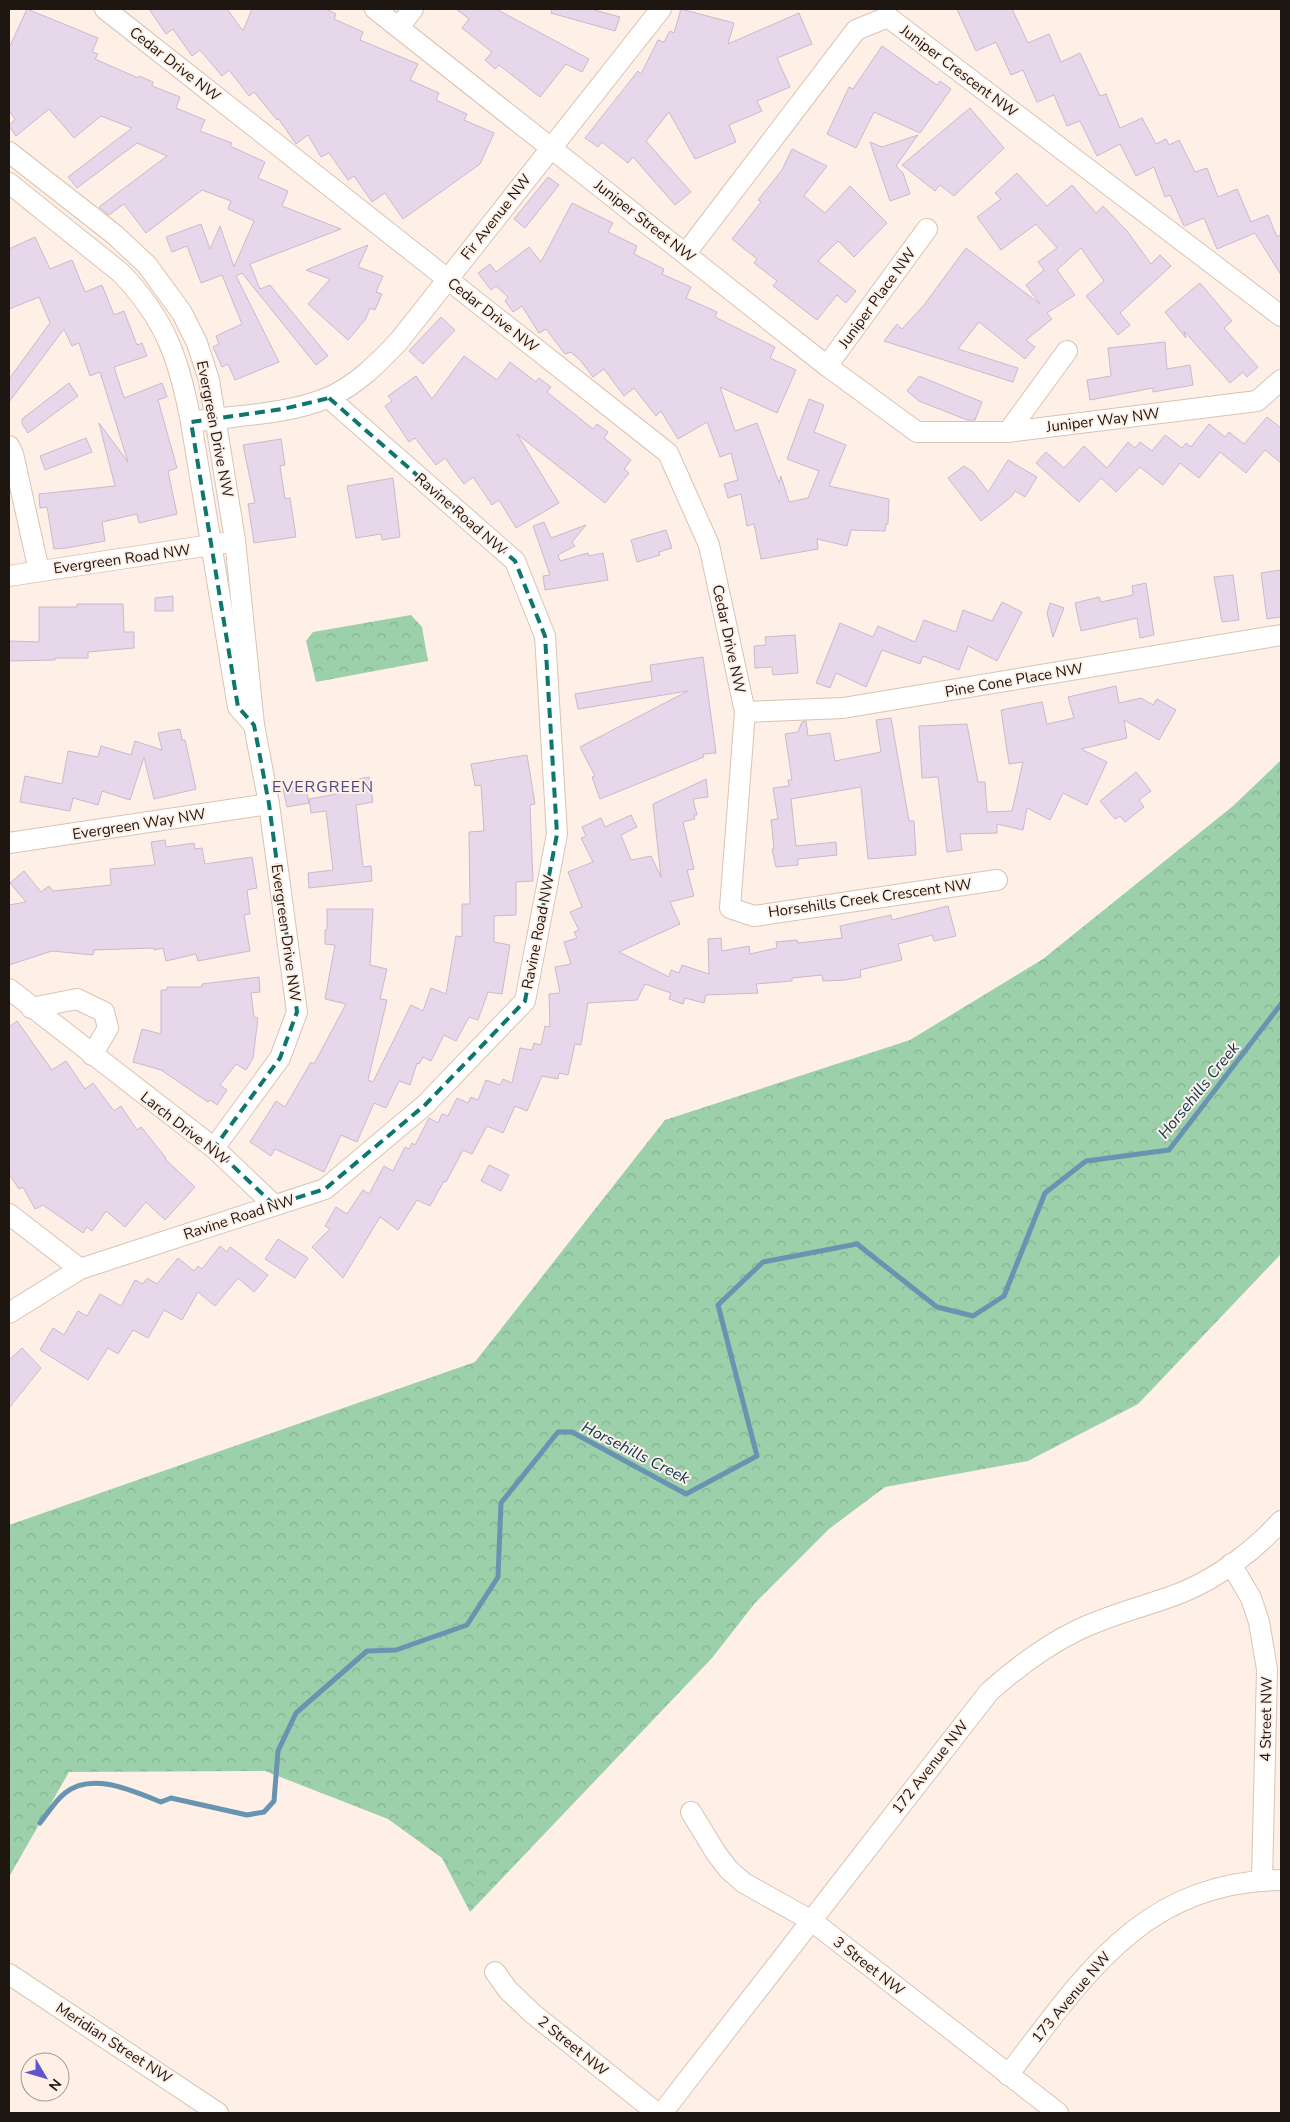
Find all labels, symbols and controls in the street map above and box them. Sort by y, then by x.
street label: Juniper Crescent NW [896,20,1022,122]
street label: Cedar Drive NW [125,22,225,106]
street label: Fir Avenue NW [456,170,536,264]
street label: Juniper Street NW [589,174,700,267]
street label: Juniper Place NW [833,243,920,353]
street label: Cedar Drive NW [443,273,543,357]
street label: Evergreen Drive NW [192,359,238,500]
street label: Juniper Way NW [1044,403,1161,437]
street label: Ravine Road NW [411,468,512,560]
street label: Evergreen Road NW [52,539,192,579]
street label: Cedar Drive NW [708,583,750,696]
street label: Pine Cone Place NW [943,658,1085,702]
district label: EVERGREEN [272,776,374,798]
street label: Evergreen Way NW [71,804,208,844]
street label: Evergreen Drive NW [266,863,306,1004]
street label: Ravine Road NW [517,873,559,991]
street label: Horsehills Creek Crescent NW [767,874,974,922]
water label: Horsehills Creek [1153,1037,1245,1144]
street label: Larch Drive NW [136,1087,234,1169]
street label: Ravine Road NW [181,1189,298,1244]
water label: Horsehills Creek [578,1416,694,1490]
street label: 4 Street NW [1255,1676,1277,1762]
street label: 172 Avenue NW [887,1716,973,1818]
street label: 3 Street NW [829,1932,909,2000]
street label: 173 Avenue NW [1027,1947,1115,2047]
street label: Meridian Street NW [53,1999,175,2087]
street label: 2 Street NW [534,2011,613,2081]
north arrow [20,2052,70,2102]

